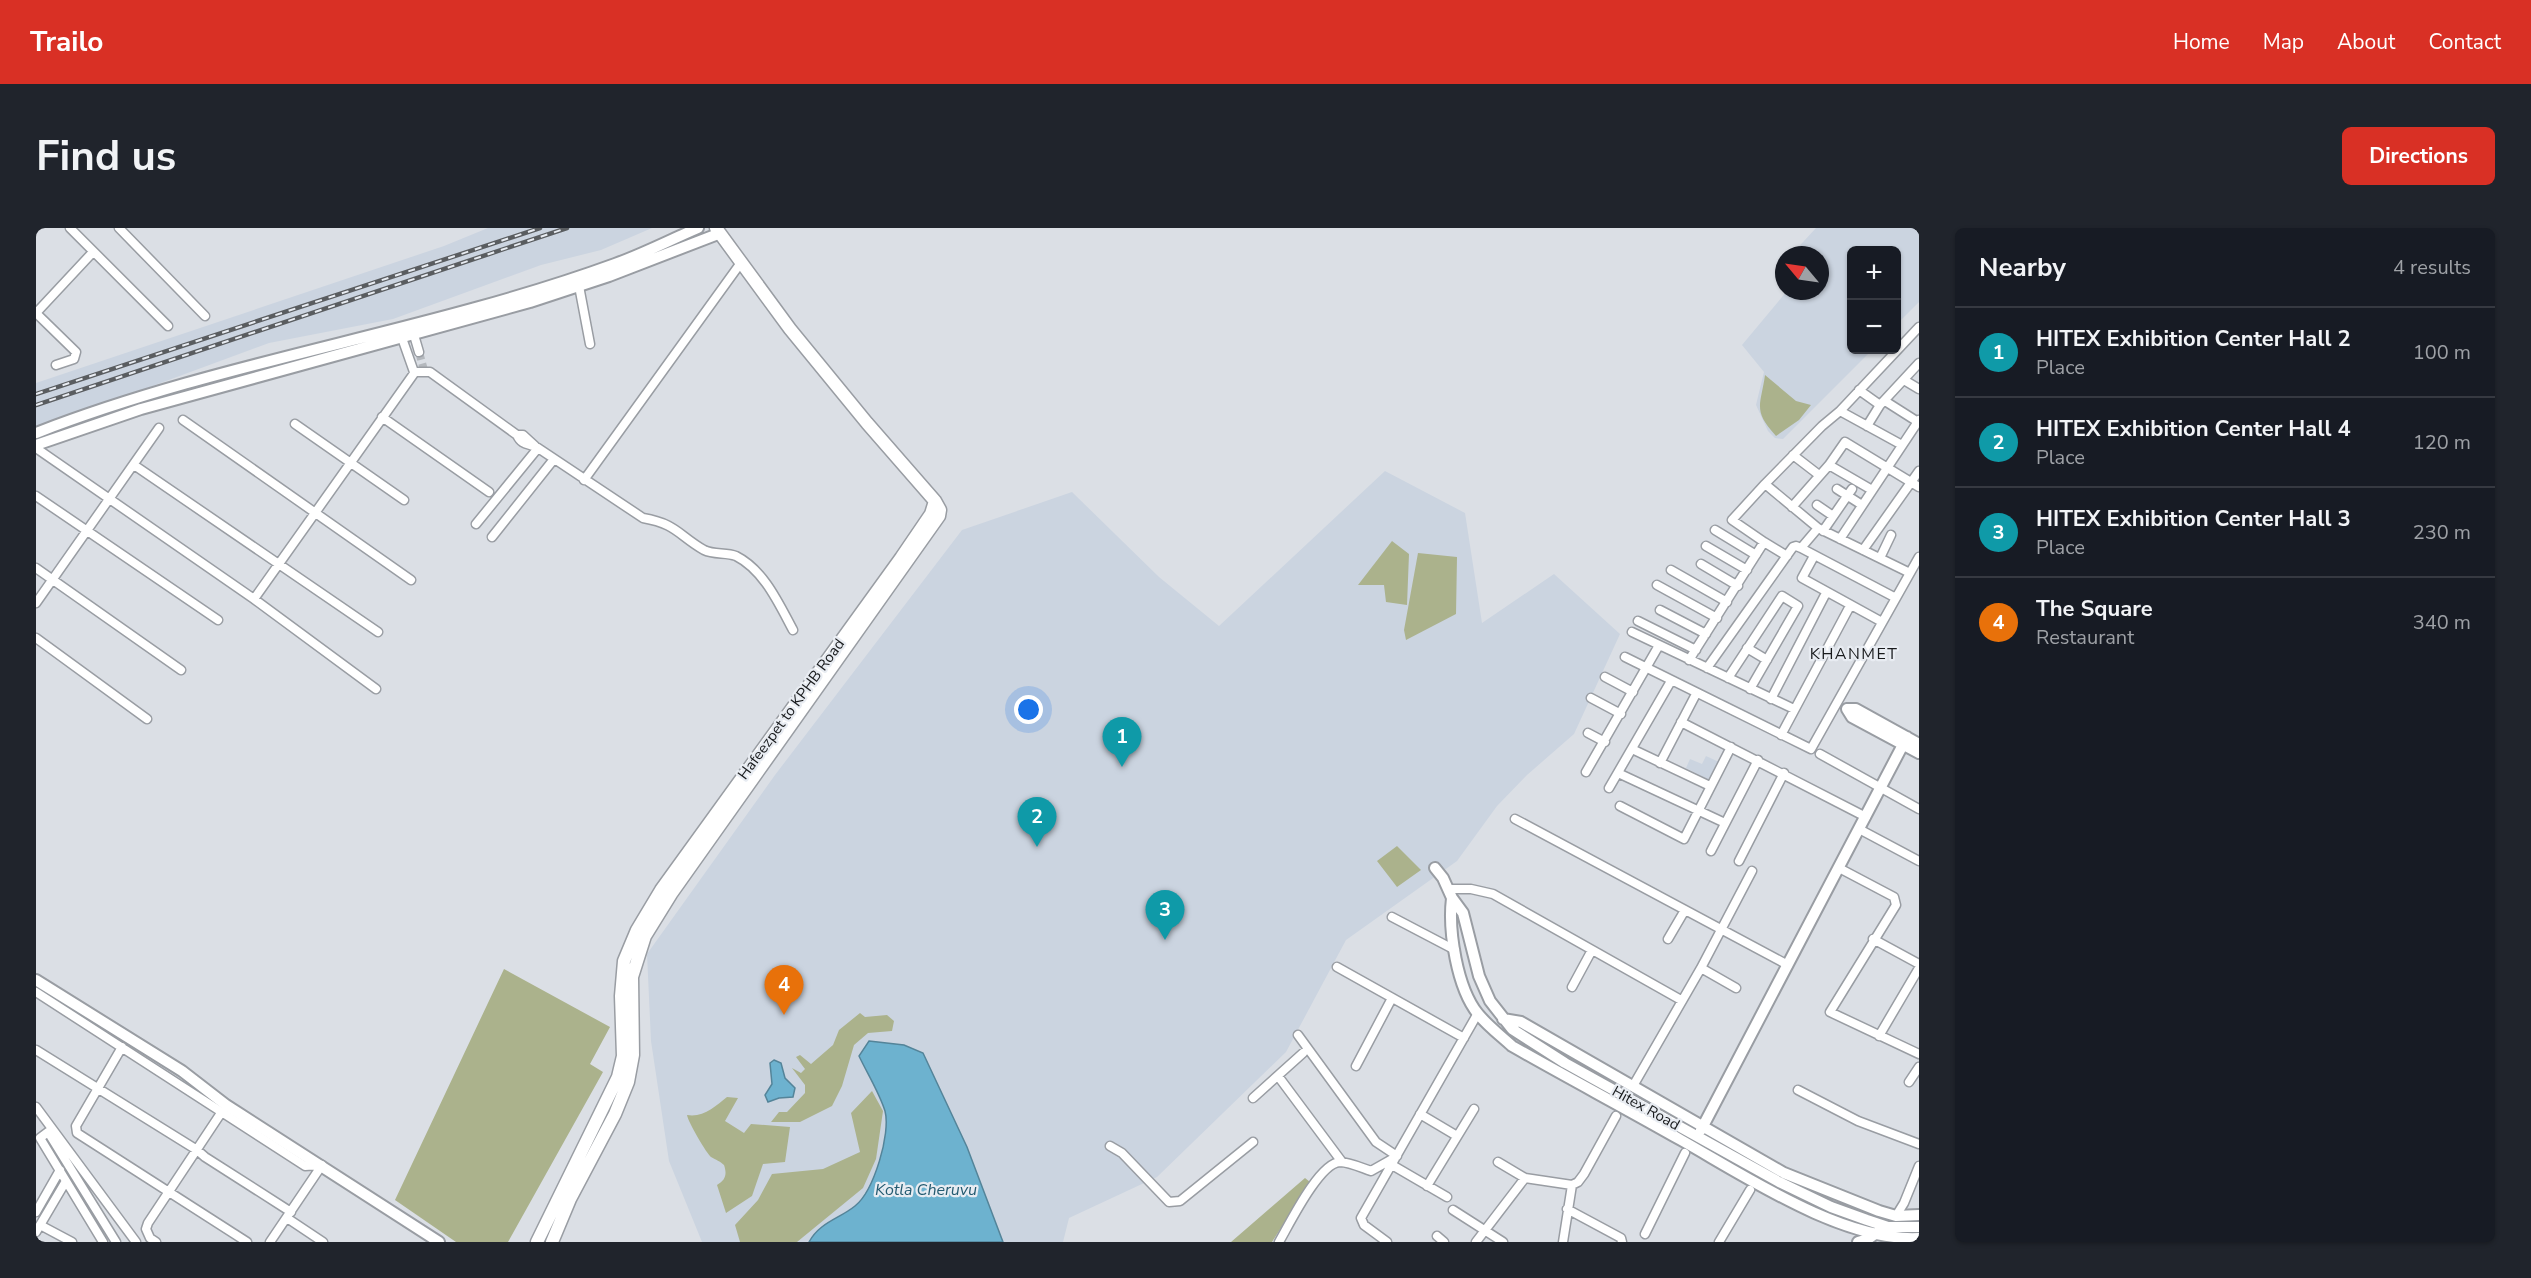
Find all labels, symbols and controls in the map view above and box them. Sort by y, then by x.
text: Trailo [30,23,103,61]
text: Home [2173,28,2230,56]
text: Map [2263,28,2304,56]
text: About [2337,28,2395,56]
text: Contact [2428,28,2501,56]
button: Directions [2342,127,2495,185]
text: Find us [36,128,176,185]
north arrow [1775,246,1829,300]
map controls [1847,246,1901,354]
button: + [1847,246,1901,300]
text: Nearby [1979,250,2066,285]
text: 4 results [2393,254,2471,281]
button: − [1847,300,1901,354]
text: HITEX Exhibition Center Hall 2 [2036,324,2351,354]
text: 1 [1993,339,2005,366]
text: 100 m [2413,339,2471,366]
text: Place [2036,354,2085,381]
text: HITEX Exhibition Center Hall 4 [2036,414,2351,444]
text: 2 [1993,429,2005,456]
text: 120 m [2413,429,2471,456]
text: Place [2036,444,2085,471]
text: HITEX Exhibition Center Hall 3 [2036,504,2351,534]
text: 3 [1993,519,2005,546]
text: 230 m [2413,519,2471,546]
text: Place [2036,534,2085,561]
text: The Square [2036,594,2153,624]
text: 4 [1993,609,2005,636]
text: 340 m [2413,609,2471,636]
text: Restaurant [2036,624,2134,651]
street label: Hafeezpet to KPHB Road [733,635,849,783]
district label: KHANMET [1810,643,1898,665]
your location [1014,695,1043,724]
pin: 1 [1102,718,1142,767]
pin: 2 [1018,798,1056,847]
pin: 3 [1146,890,1184,940]
pin: 4 [764,966,804,1015]
street label: Hitex Road [1609,1081,1683,1135]
water label: Kotla Cheruvu [875,1179,977,1201]

